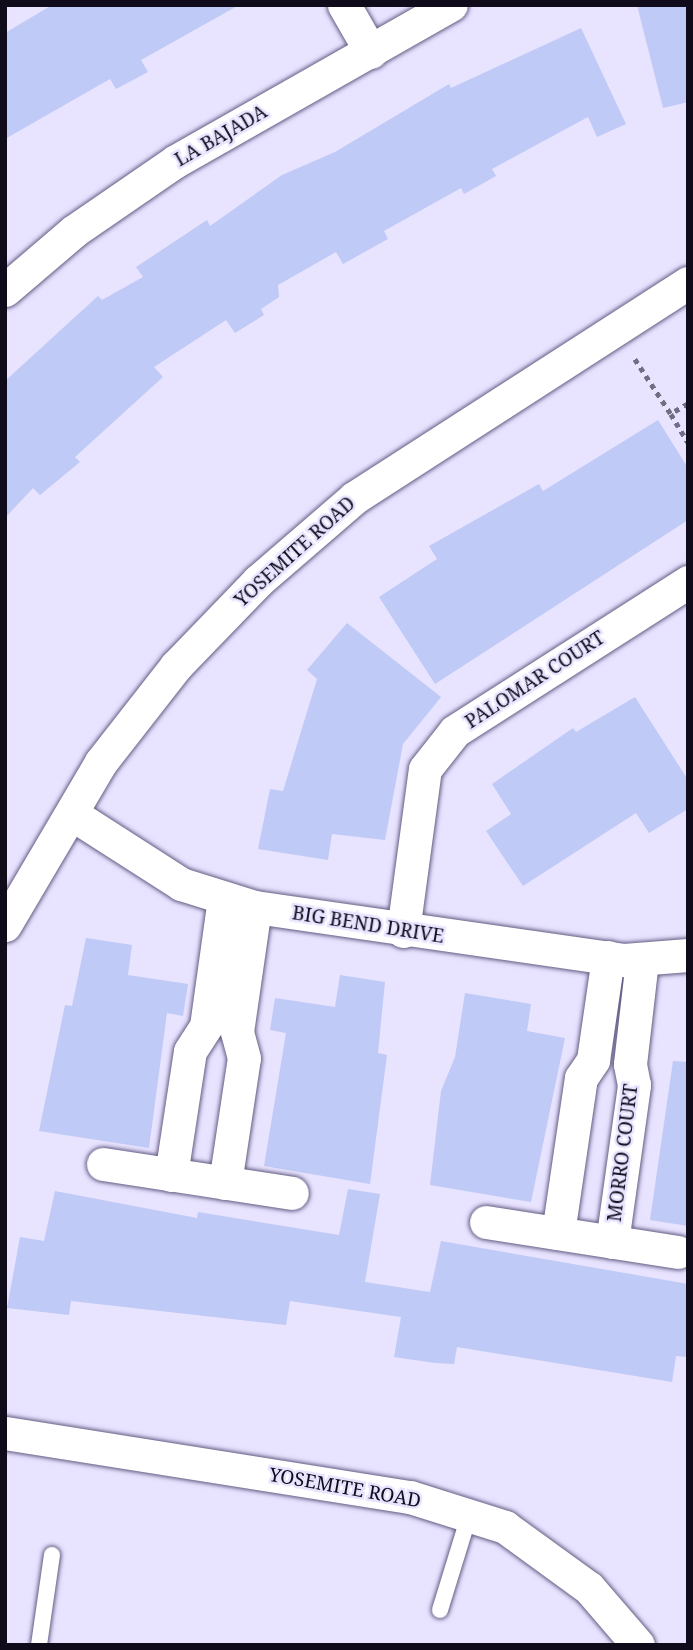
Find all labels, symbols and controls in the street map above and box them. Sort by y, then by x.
street label: LA BAJADA [171,100,271,172]
street label: YOSEMITE ROAD [230,492,360,612]
street label: PALOMAR COURT [461,626,609,734]
street label: BIG BEND DRIVE [290,902,446,948]
street label: MORRO COURT [603,1083,643,1223]
street label: YOSEMITE ROAD [267,1463,423,1513]

